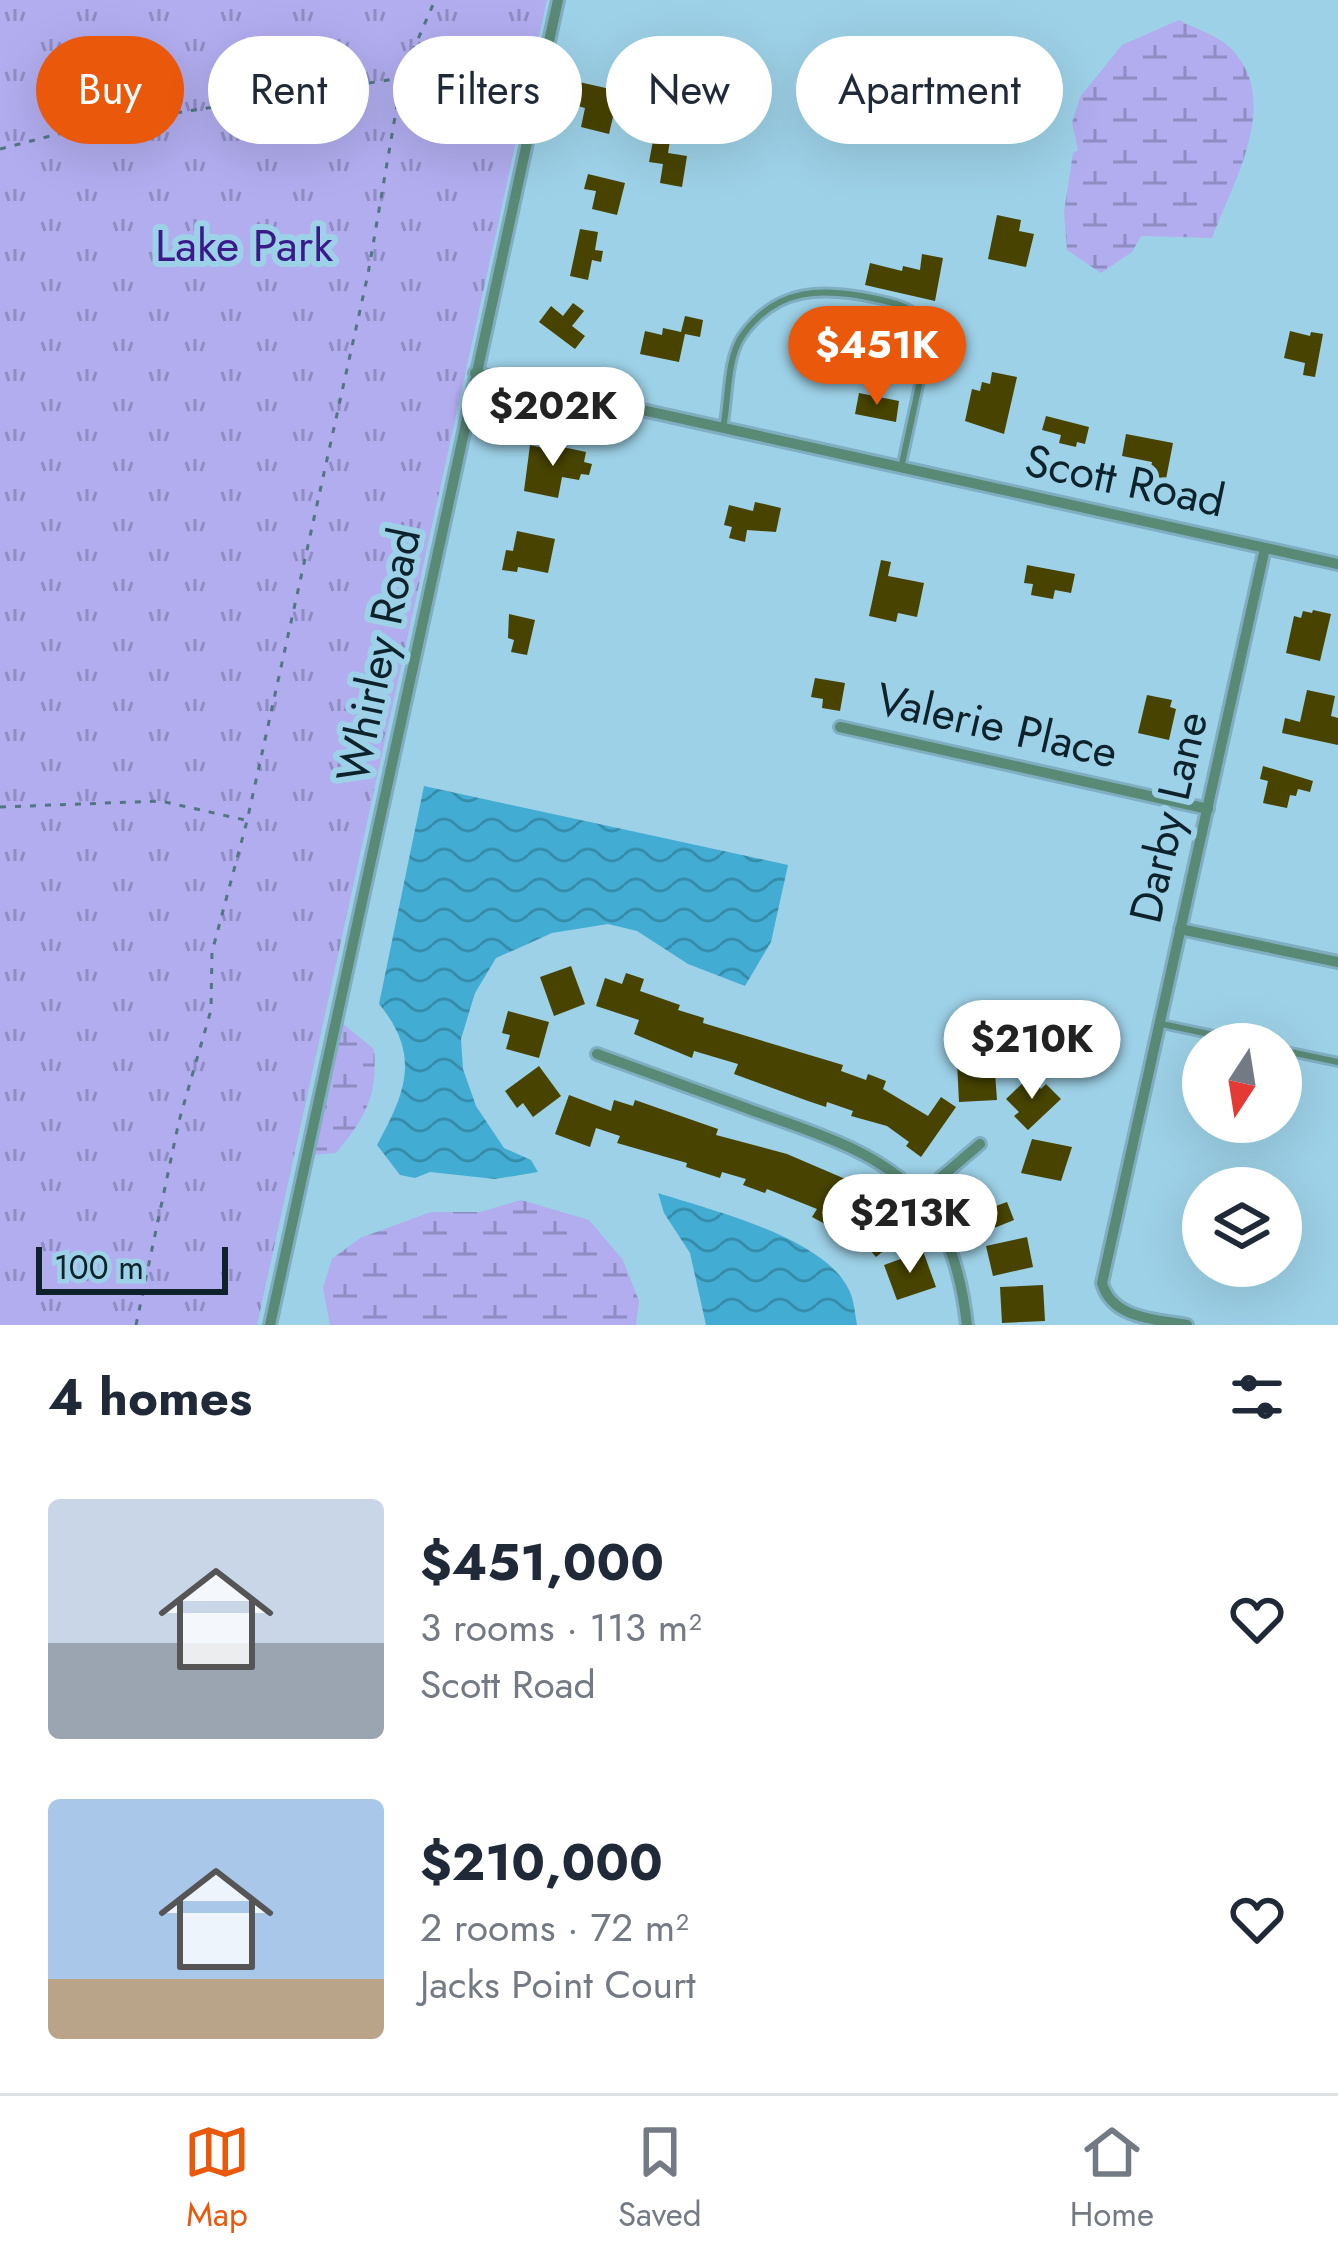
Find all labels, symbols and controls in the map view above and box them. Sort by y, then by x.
chip: Buy [36,36,184,144]
chip: Rent [208,36,369,144]
chip: Filters [393,36,582,144]
chip: New [606,36,772,144]
chip: Apartment [796,36,1063,144]
park label: Lake Park [155,213,333,278]
pin: $451K [793,306,961,408]
text: $451K [815,316,939,373]
pin: $202K [469,367,637,469]
text: $202K [489,377,617,434]
street label: Scott Road [1019,428,1231,533]
street label: Whirley Road [320,522,437,788]
street label: Valerie Place [870,666,1124,785]
street label: Darby Lane [1113,705,1224,929]
pin: $210K [948,1000,1116,1102]
text: $210K [971,1010,1093,1067]
north arrow [1182,1023,1302,1143]
map controls [1182,1023,1302,1287]
button: layers [1182,1167,1302,1287]
pin: $213K [826,1174,994,1276]
text: $213K [849,1184,971,1241]
scale bar [36,1241,228,1294]
text: 100 m [54,1244,144,1291]
text: 4 homes [48,1360,252,1434]
icon: filters [1224,1364,1290,1430]
text: $451,000 [420,1525,664,1599]
icon: home [144,1547,288,1691]
icon: heart [1224,1586,1290,1652]
text: 3 rooms · 113 m² [420,1599,702,1656]
text: Scott Road [420,1656,596,1713]
text: $210,000 [420,1825,663,1899]
icon: home [144,1847,288,1991]
icon: heart [1224,1886,1290,1952]
text: 2 rooms · 72 m² [420,1899,689,1956]
text: Jacks Point Court [420,1956,696,2013]
tab: Map [184,2119,250,2238]
tab: Saved [618,2119,702,2238]
tab: Home [1070,2119,1154,2238]

